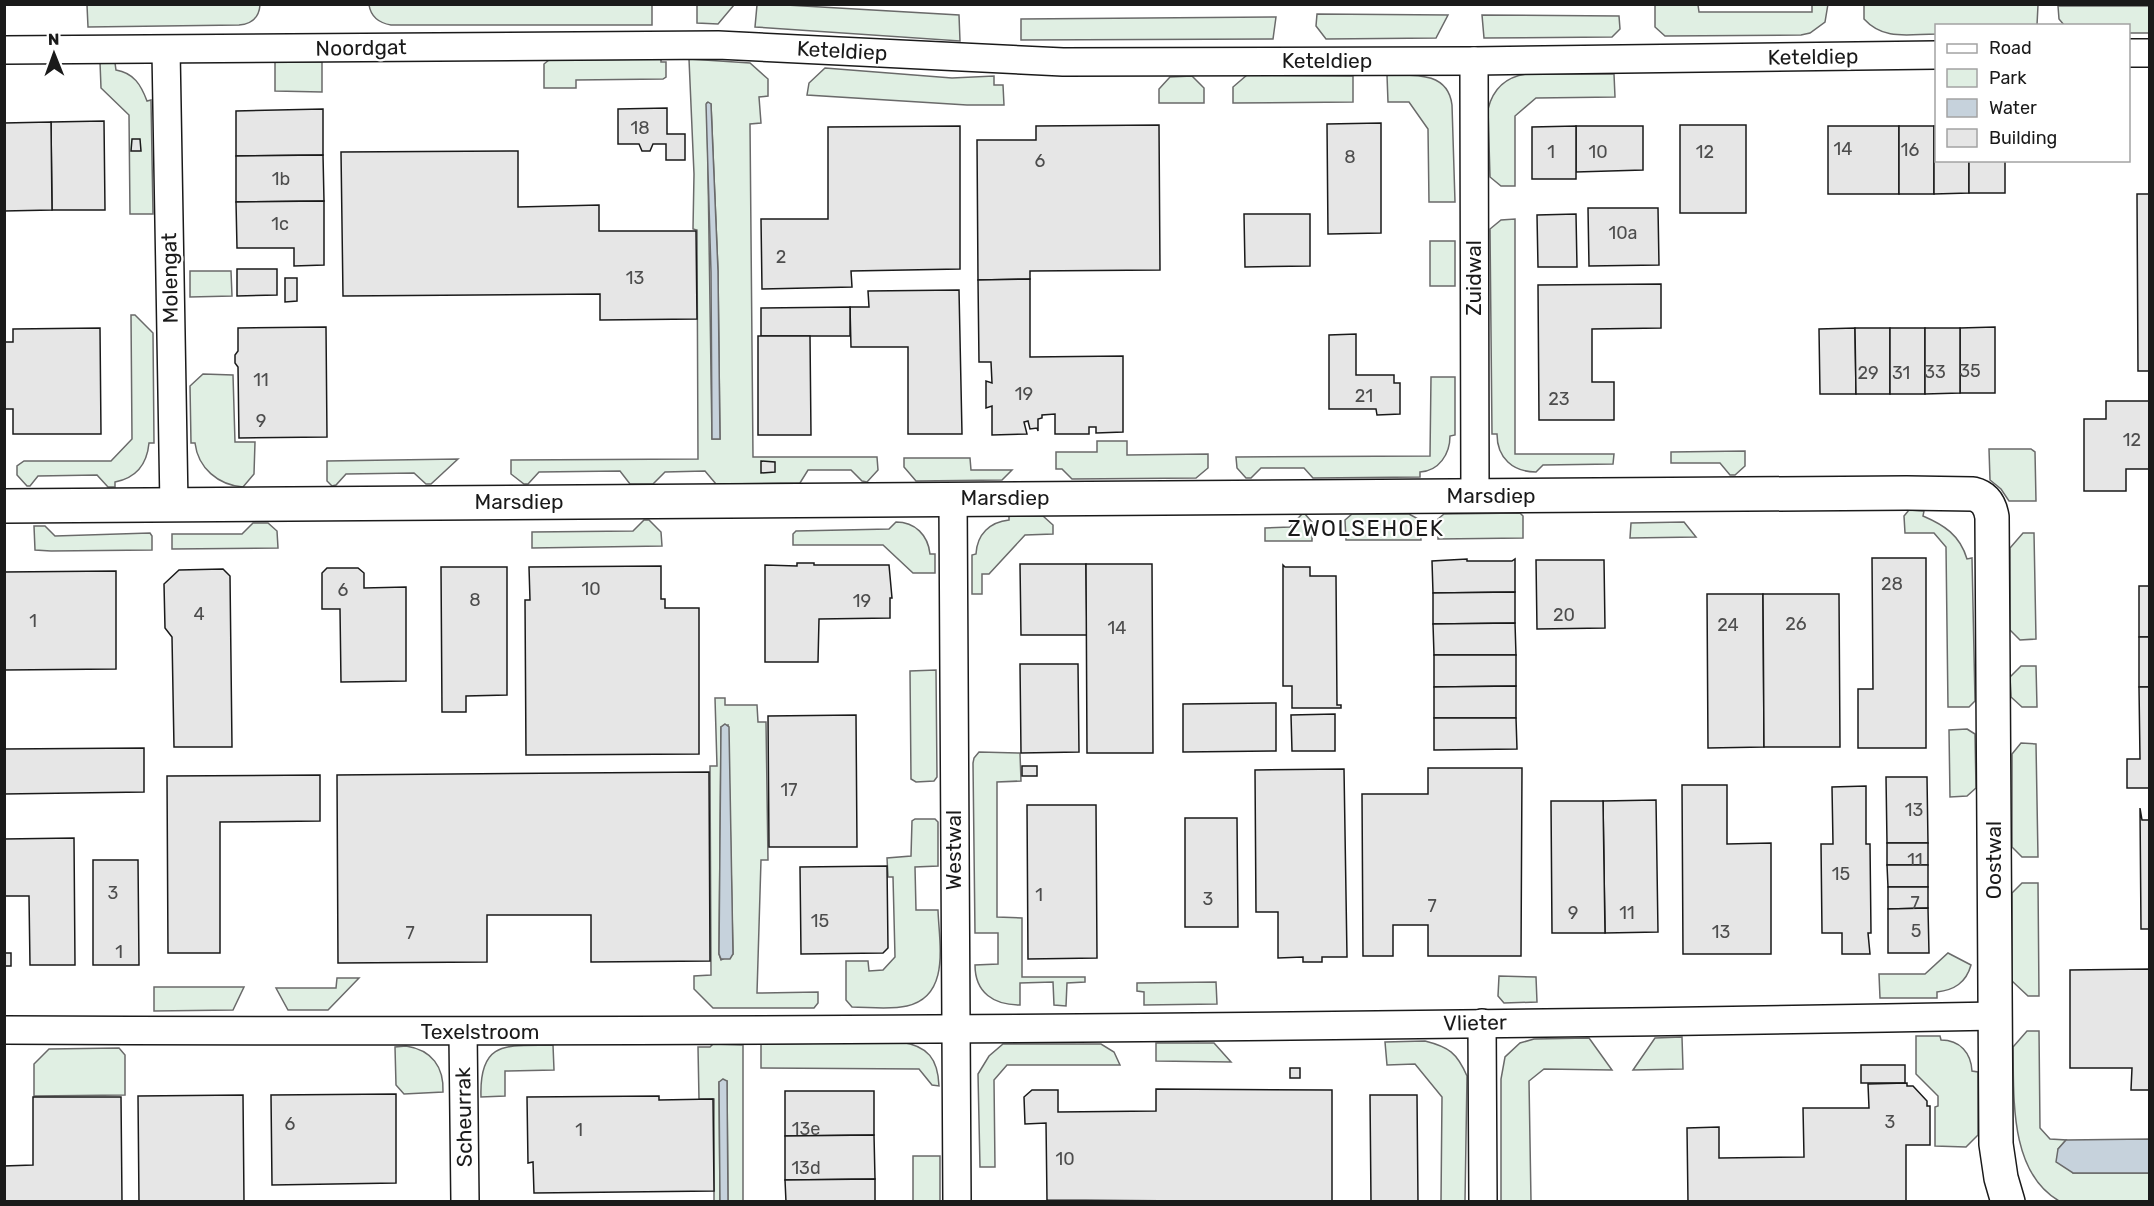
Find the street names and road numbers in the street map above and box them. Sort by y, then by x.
street label: Noordgat [315,34,407,61]
street label: Keteldiep [796,36,888,65]
street label: Keteldiep [1767,43,1859,70]
street label: Keteldiep [1282,48,1372,73]
street label: Molengat [156,233,183,324]
street label: Zuidwal [1461,240,1486,316]
street label: Marsdiep [1447,483,1535,508]
street label: Marsdiep [961,485,1049,510]
street label: Marsdiep [475,489,563,514]
street label: Westwal [941,810,966,890]
street label: Oostwal [1981,821,2006,899]
street label: Vlieter [1443,1009,1507,1036]
street label: Texelstroom [420,1019,540,1044]
street label: Scheurrak [450,1067,477,1167]

